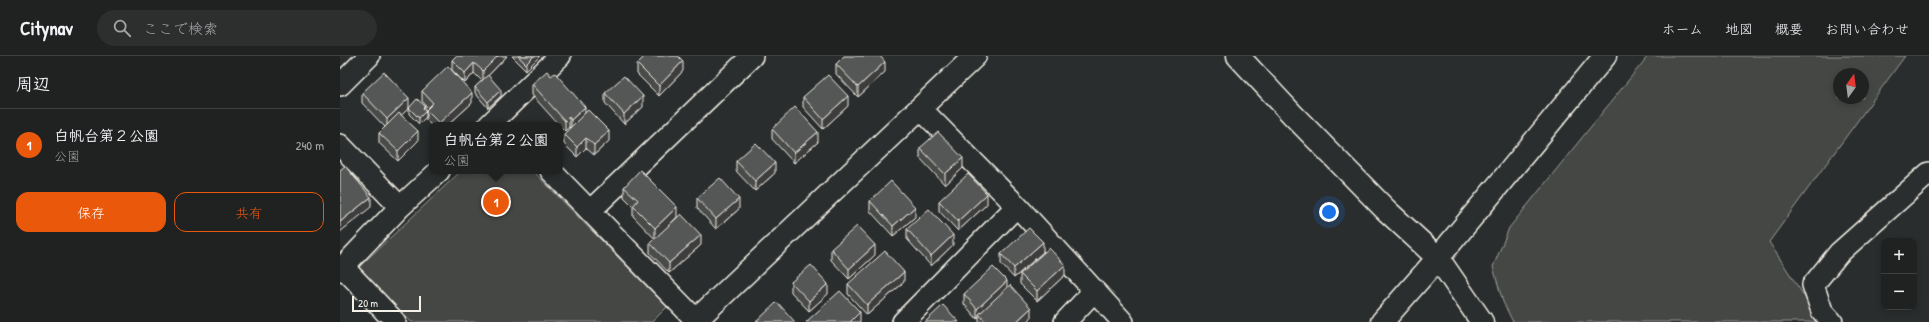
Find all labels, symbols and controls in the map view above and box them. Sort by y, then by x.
search box [97,10,377,46]
text: Citynav [20,15,73,41]
icon: search [111,17,133,39]
text: ここで検索 [143,18,218,39]
text: ホーム [1662,19,1703,38]
text: 地図 [1725,19,1753,38]
text: 概要 [1775,19,1803,38]
text: お問い合わせ [1825,19,1909,38]
north arrow [1833,68,1869,104]
text: 周辺 [16,72,50,95]
popup [429,122,563,174]
text: 白帆台第２公園 [54,125,159,146]
text: 白帆台第２公園 [443,129,549,150]
text: 1 [27,136,31,154]
text: 240 m [295,136,324,154]
text: 公園 [54,147,80,165]
text: 公園 [443,151,470,169]
pin: 1 [483,187,509,217]
button: 保存 [16,192,166,232]
button: 共有 [174,192,324,232]
your location [1319,202,1339,222]
map controls [1881,238,1917,310]
button: + [1881,238,1917,274]
button: − [1881,274,1917,310]
scale bar [352,294,421,313]
text: 20 m [358,296,378,310]

